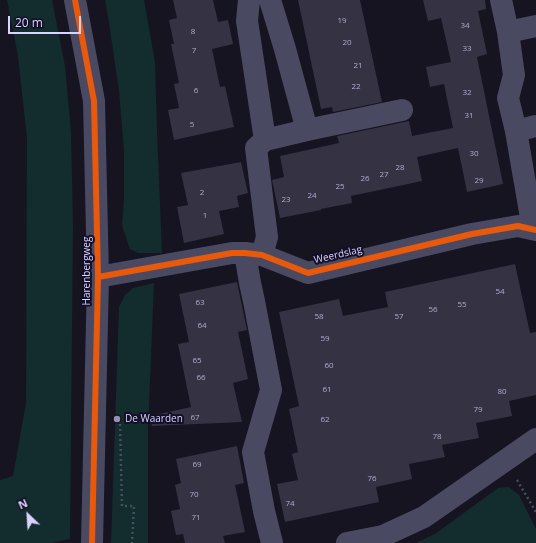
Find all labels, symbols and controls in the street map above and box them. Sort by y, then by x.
scale bar [10,8,83,34]
text: 20 m [15,14,43,31]
house number: 19 [337,16,347,26]
house number: 34 [460,21,470,31]
house number: 8 [191,27,195,37]
house number: 20 [342,38,352,48]
house number: 33 [462,44,472,54]
house number: 7 [192,46,196,56]
house number: 21 [353,61,363,71]
house number: 22 [351,82,361,92]
house number: 6 [194,86,198,96]
house number: 32 [462,88,472,98]
house number: 31 [464,111,474,121]
house number: 5 [190,120,194,130]
house number: 30 [469,149,479,159]
house number: 28 [395,163,405,173]
house number: 27 [379,170,389,180]
house number: 26 [360,174,370,184]
house number: 29 [474,176,484,186]
house number: 25 [335,182,345,192]
house number: 2 [200,188,204,198]
house number: 24 [307,191,317,201]
house number: 23 [281,195,291,205]
house number: 1 [203,211,207,221]
street label: Harenbergweg [81,237,93,305]
street label: Weerdslag [313,244,363,266]
house number: 54 [495,287,505,297]
house number: 63 [195,298,205,308]
house number: 55 [457,300,467,310]
house number: 56 [428,305,438,315]
house number: 58 [314,312,324,322]
house number: 57 [394,312,404,322]
house number: 64 [197,321,207,331]
house number: 59 [320,334,330,344]
house number: 65 [192,356,202,366]
house number: 60 [324,361,334,371]
house number: 66 [196,373,206,383]
house number: 61 [322,385,332,395]
house number: 80 [497,387,507,397]
house number: 79 [473,405,483,415]
place label: De Waarden [125,413,183,425]
house number: 67 [190,413,200,423]
marker: De Waarden [112,414,122,424]
house number: 62 [320,415,330,425]
house number: 78 [432,432,442,442]
house number: 69 [192,460,202,470]
house number: 76 [367,474,377,484]
house number: 70 [189,490,199,500]
north arrow [8,495,48,535]
text: N [15,495,30,512]
house number: 74 [285,499,295,509]
house number: 71 [191,513,201,523]

